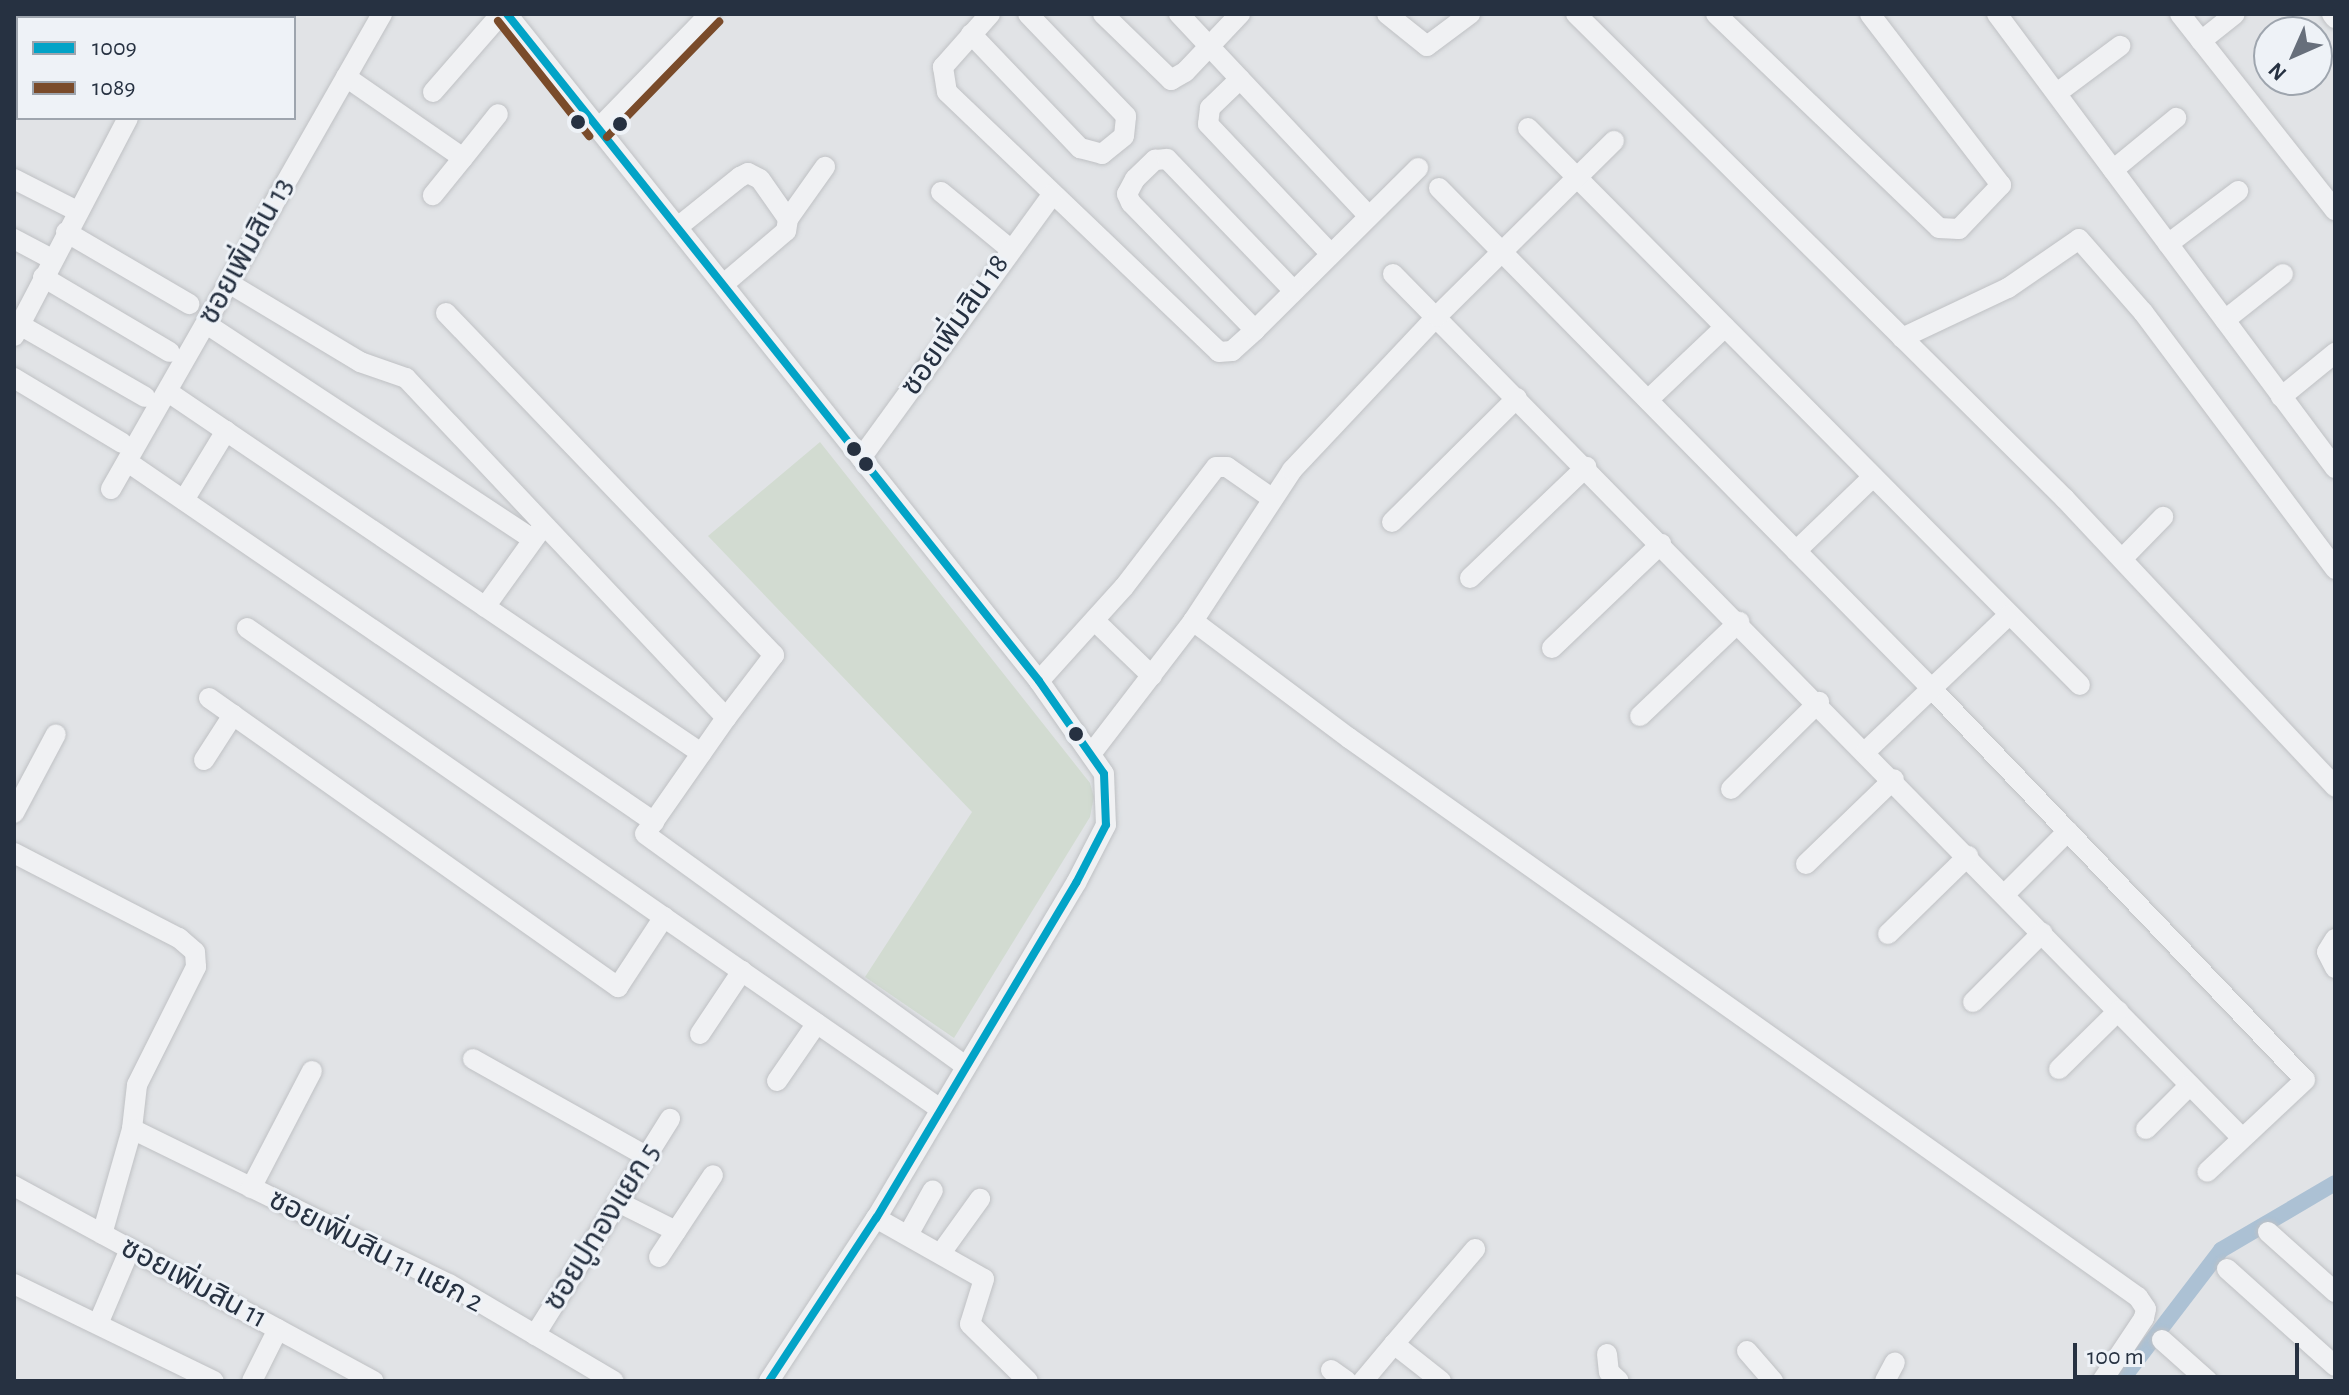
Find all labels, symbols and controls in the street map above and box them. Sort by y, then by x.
legend [16,16,296,120]
north arrow [2253,16,2333,96]
text: 1009 [92,36,137,60]
text: N [2264,58,2291,85]
text: 1089 [92,76,136,100]
unlabelled marker [570,114,586,130]
unlabelled marker [612,116,628,132]
street label: ซอยเพิ่มสิน 13 [191,171,301,331]
street label: ซอยเพิ่มสิน 18 [893,247,1017,403]
unlabelled marker [846,441,862,457]
unlabelled marker [858,456,874,472]
unlabelled marker [1068,726,1084,742]
street label: ซอยปูทองแยก 5 [536,1137,668,1317]
street label: ซอยเพิ่มสิน 11 แยก 2 [263,1181,489,1321]
street label: ซอยเพิ่มสิน 11 [115,1229,273,1337]
scale bar [2077,1327,2303,1377]
text: 100 m [2087,1345,2144,1369]

